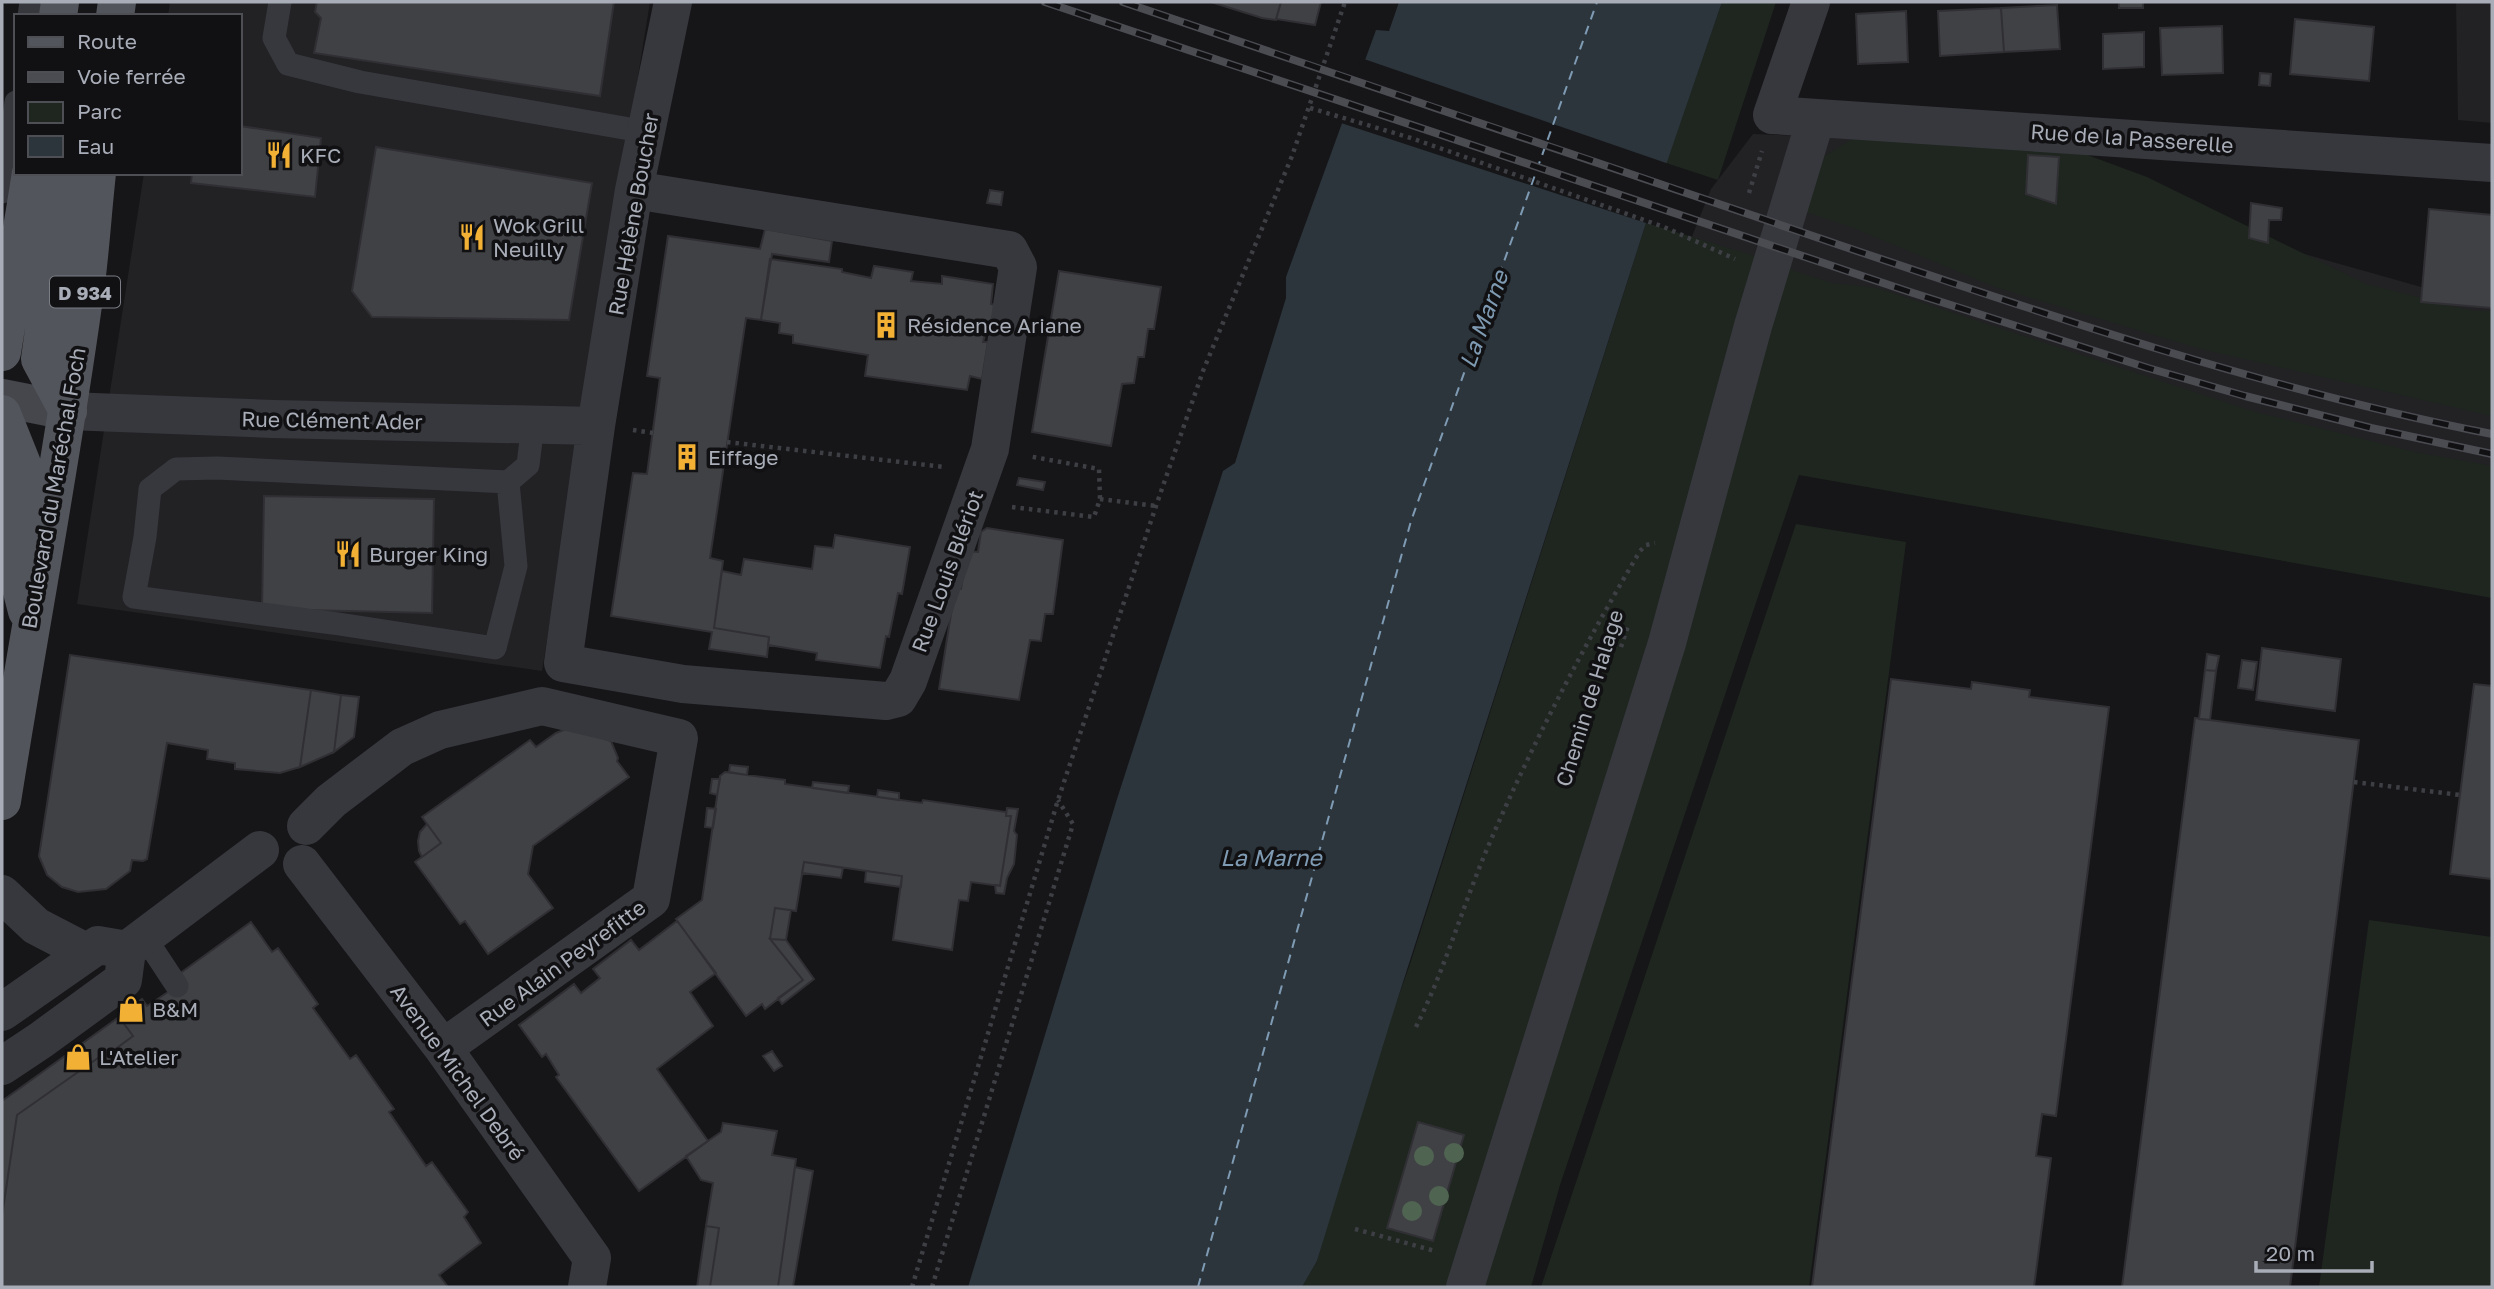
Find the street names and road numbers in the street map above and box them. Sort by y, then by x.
street label: Rue Hélène Boucher [602,111,664,317]
street label: Rue de la Passerelle [2030,118,2234,158]
road number: D 934 [50,276,120,308]
street label: Boulevard du Maréchal Foch [15,345,91,631]
street label: Rue Clément Ader [241,405,423,435]
street label: Rue Louis Blériot [906,486,988,656]
street label: Chemin de Halage [1550,606,1628,790]
street label: Rue Alain Peyrefitte [474,894,650,1032]
street label: Avenue Michel Debré [385,979,531,1165]

